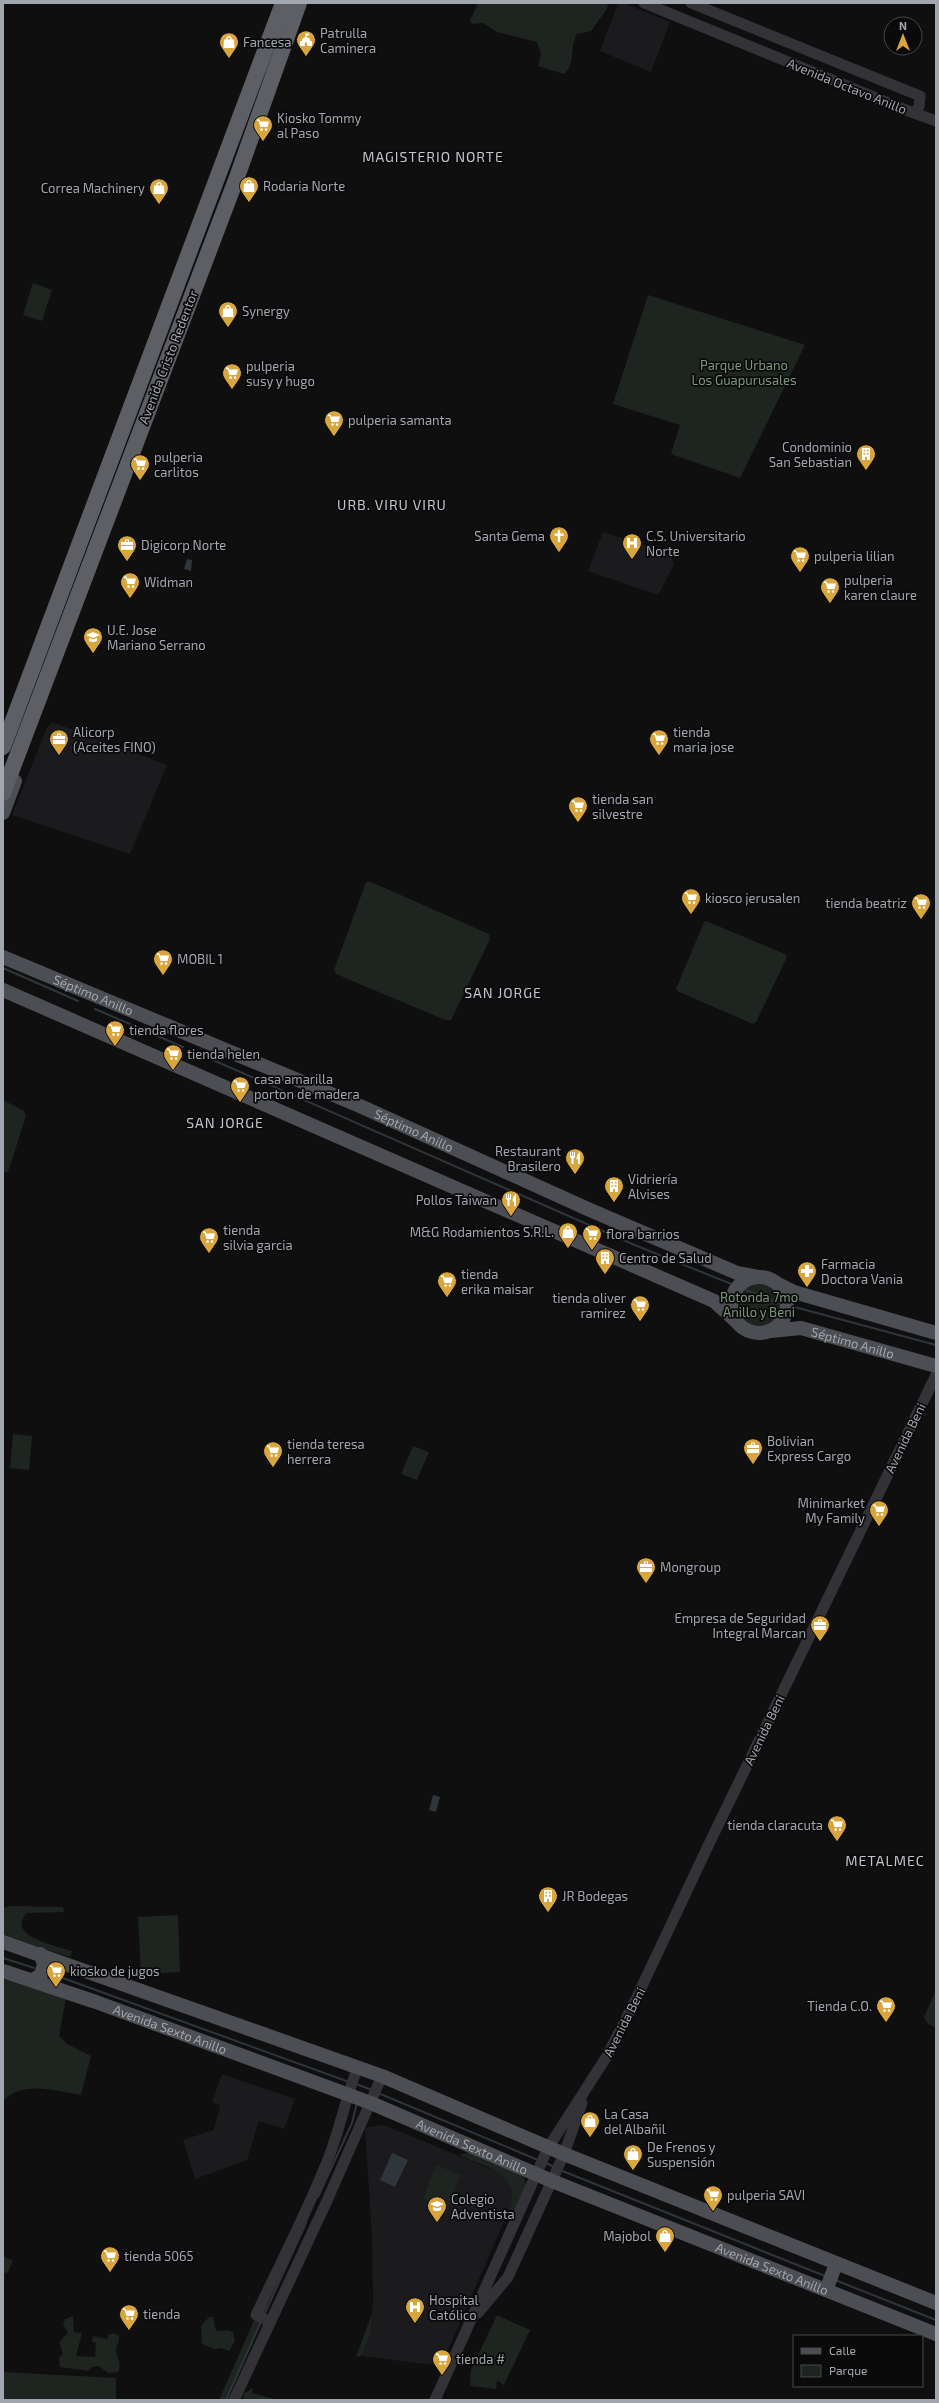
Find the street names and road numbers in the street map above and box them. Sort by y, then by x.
street label: Avenida Octavo Anillo [785,55,909,117]
street label: Avenida Cristo Redentor [135,288,201,426]
street label: Séptimo Anillo [51,971,136,1019]
street label: Séptimo Anillo [372,1105,456,1155]
street label: Séptimo Anillo [810,1323,896,1362]
street label: Avenida Beni [881,1400,929,1476]
street label: Avenida Beni [740,1692,788,1768]
street label: Avenida Beni [600,1985,648,2059]
street label: Avenida Sexto Anillo [111,2001,229,2057]
street label: Avenida Sexto Anillo [414,2115,530,2178]
street label: Avenida Sexto Anillo [713,2239,831,2298]

